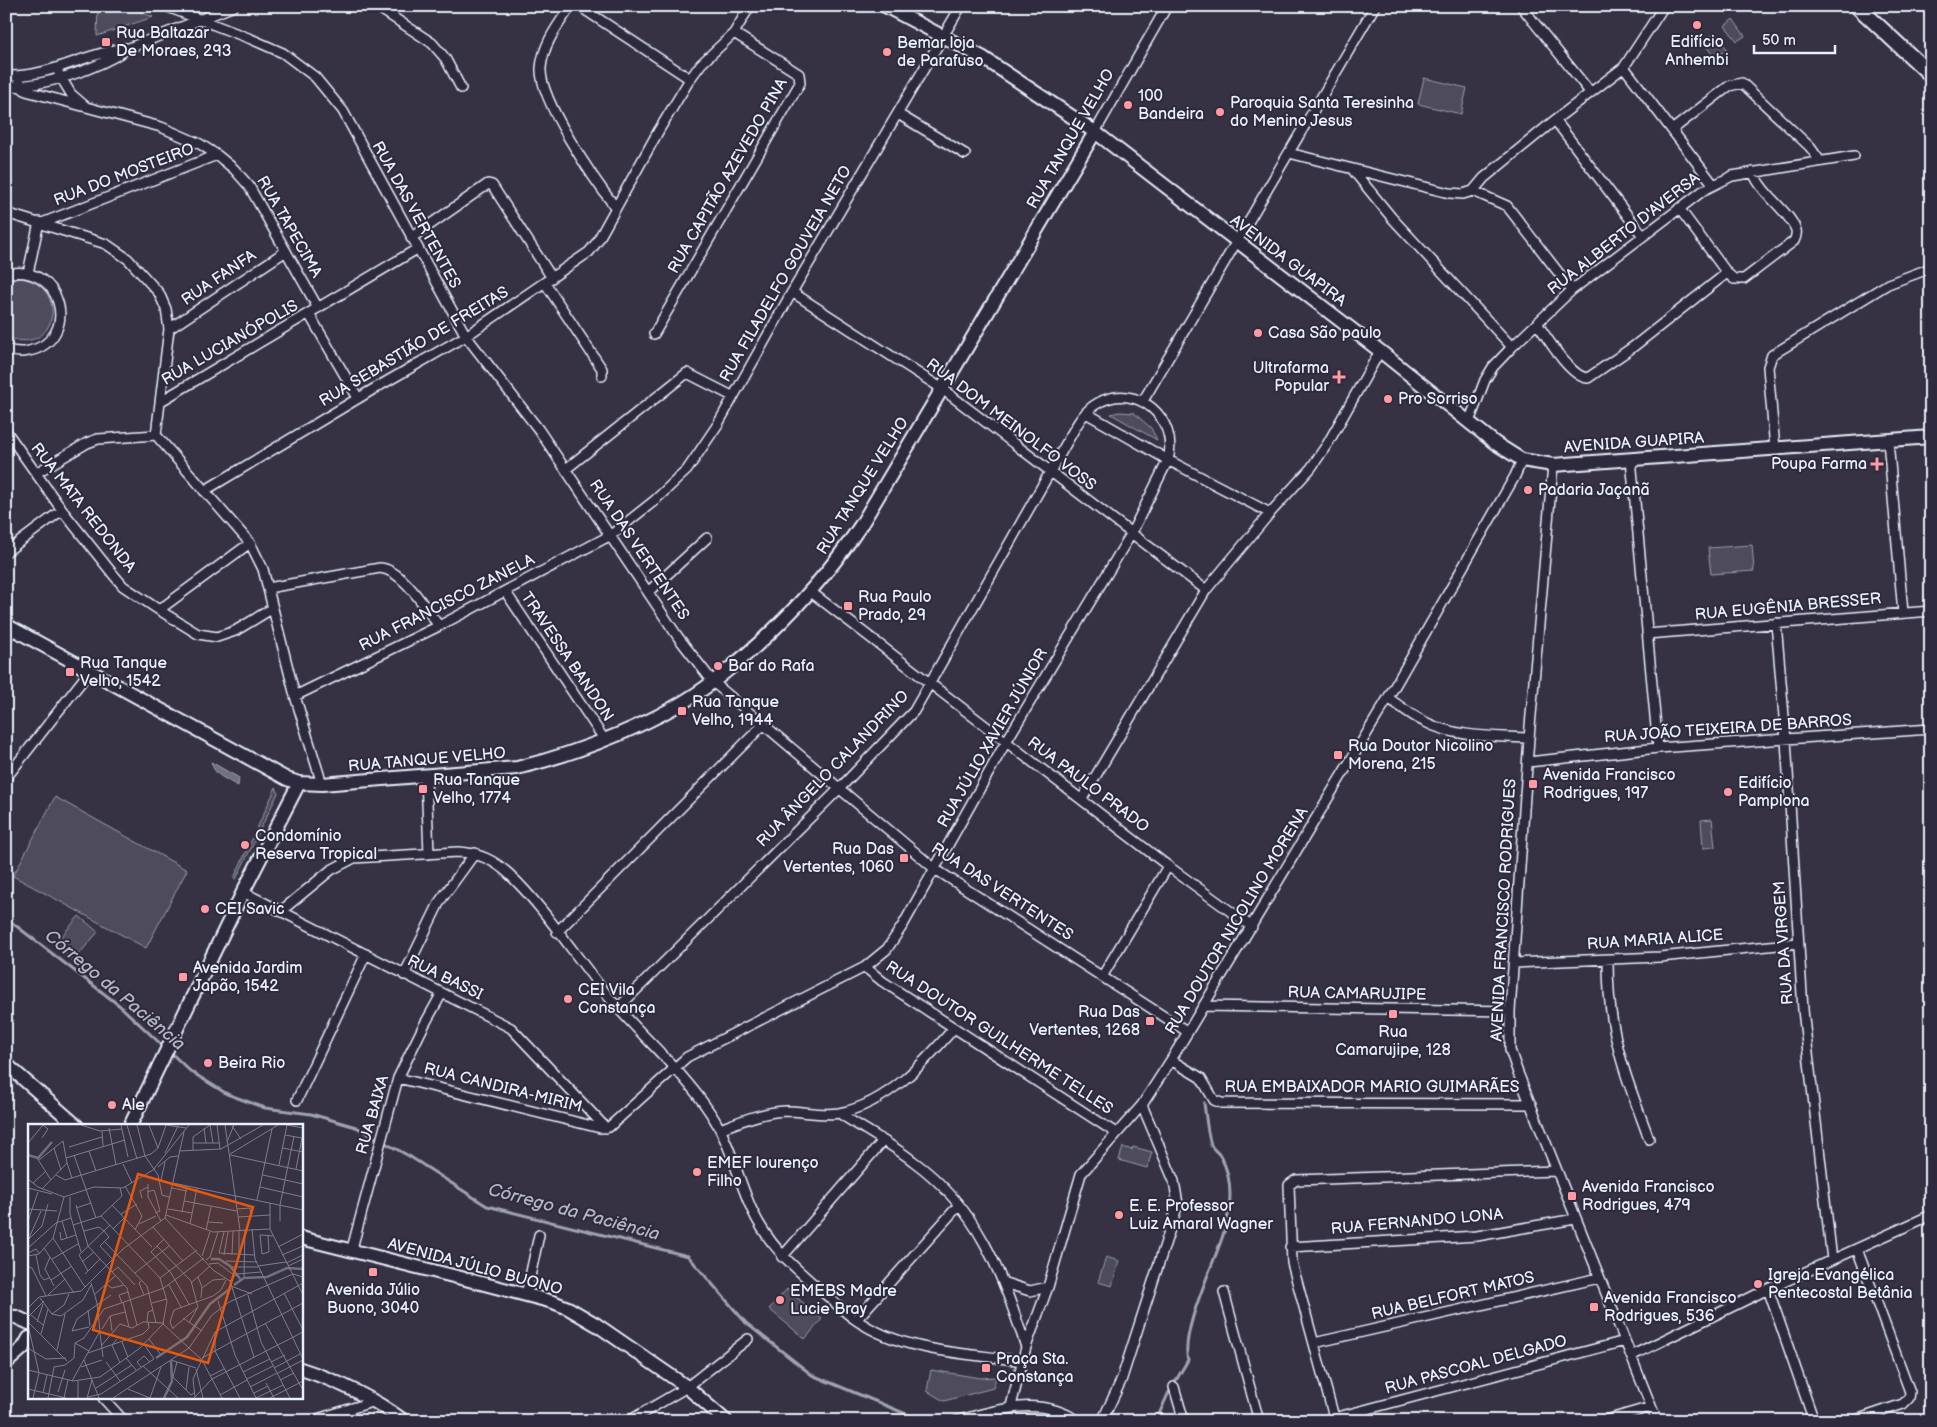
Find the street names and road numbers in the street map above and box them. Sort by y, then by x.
street label: RUA TANQUE VELHO [1023,66,1119,212]
street label: RUA CAPITÃO AZEVEDO PINA [663,74,792,277]
street label: RUA DAS VERTENTES [368,138,464,292]
street label: RUA DO MOSTEIRO [51,139,197,211]
street label: RUA FILADELFO GOUVEIA NETO [716,163,856,385]
street label: RUA ALBERTO D'AVERSA [1544,169,1704,299]
street label: RUA TAPECIMA [252,173,326,281]
street label: AVENIDA GUAPIRA [1226,211,1350,311]
street label: RUA FANFA [178,246,260,310]
street label: RUA SEBASTIÃO DE FREITAS [315,282,512,411]
street label: RUA LUCIANÓPOLIS [157,294,302,390]
street label: RUA DOM MEINOLFO VOSS [922,355,1100,495]
street label: RUA TANQUE VELHO [813,414,913,558]
street label: AVENIDA GUAPIRA [1563,429,1705,457]
street label: RUA MATA REDONDA [26,439,140,577]
street label: RUA DAS VERTENTES [585,476,693,624]
street label: RUA FRANCISCO ZANELA [356,550,538,656]
street label: RUA EUGÊNIA BRESSER [1694,587,1882,625]
street label: TRAVESSA BANDON [517,589,617,725]
street label: RUA JÚLIO XAVIER JÚNIOR [932,644,1052,831]
street label: RUA ÂNGELO CALANDRINO [752,685,913,851]
street label: RUA JOÃO TEIXEIRA DE BARROS [1603,710,1852,747]
street label: RUA PAULO PRADO [1024,733,1152,837]
street label: RUA TANQUE VELHO [347,744,507,776]
street label: AVENIDA FRANCISCO RODRIGUES [1488,778,1520,1042]
street label: RUA DOUTOR NICOLINO MORENA [1161,804,1313,1038]
street label: RUA DAS VERTENTES [928,839,1076,945]
street label: RUA DA VIRGEM [1770,880,1798,1006]
street label: RUA MARIA ALICE [1586,926,1724,954]
street label: RUA BASSI [404,952,486,1004]
street label: RUA DOUTOR GUILHERME TELLES [882,957,1116,1119]
street label: RUA CAMARUJIPE [1287,983,1427,1005]
street label: RUA CANDIRA-MIRIM [422,1059,584,1117]
street label: RUA BAIXA [353,1073,393,1157]
street label: RUA EMBAIXADOR MARIO GUIMARÃES [1225,1077,1519,1097]
street label: RUA FERNANDO LONA [1330,1205,1504,1239]
street label: AVENIDA JÚLIO BUONO [386,1233,565,1299]
street label: RUA BELFORT MATOS [1370,1268,1536,1324]
street label: RUA PASCOAL DELGADO [1383,1332,1569,1398]

